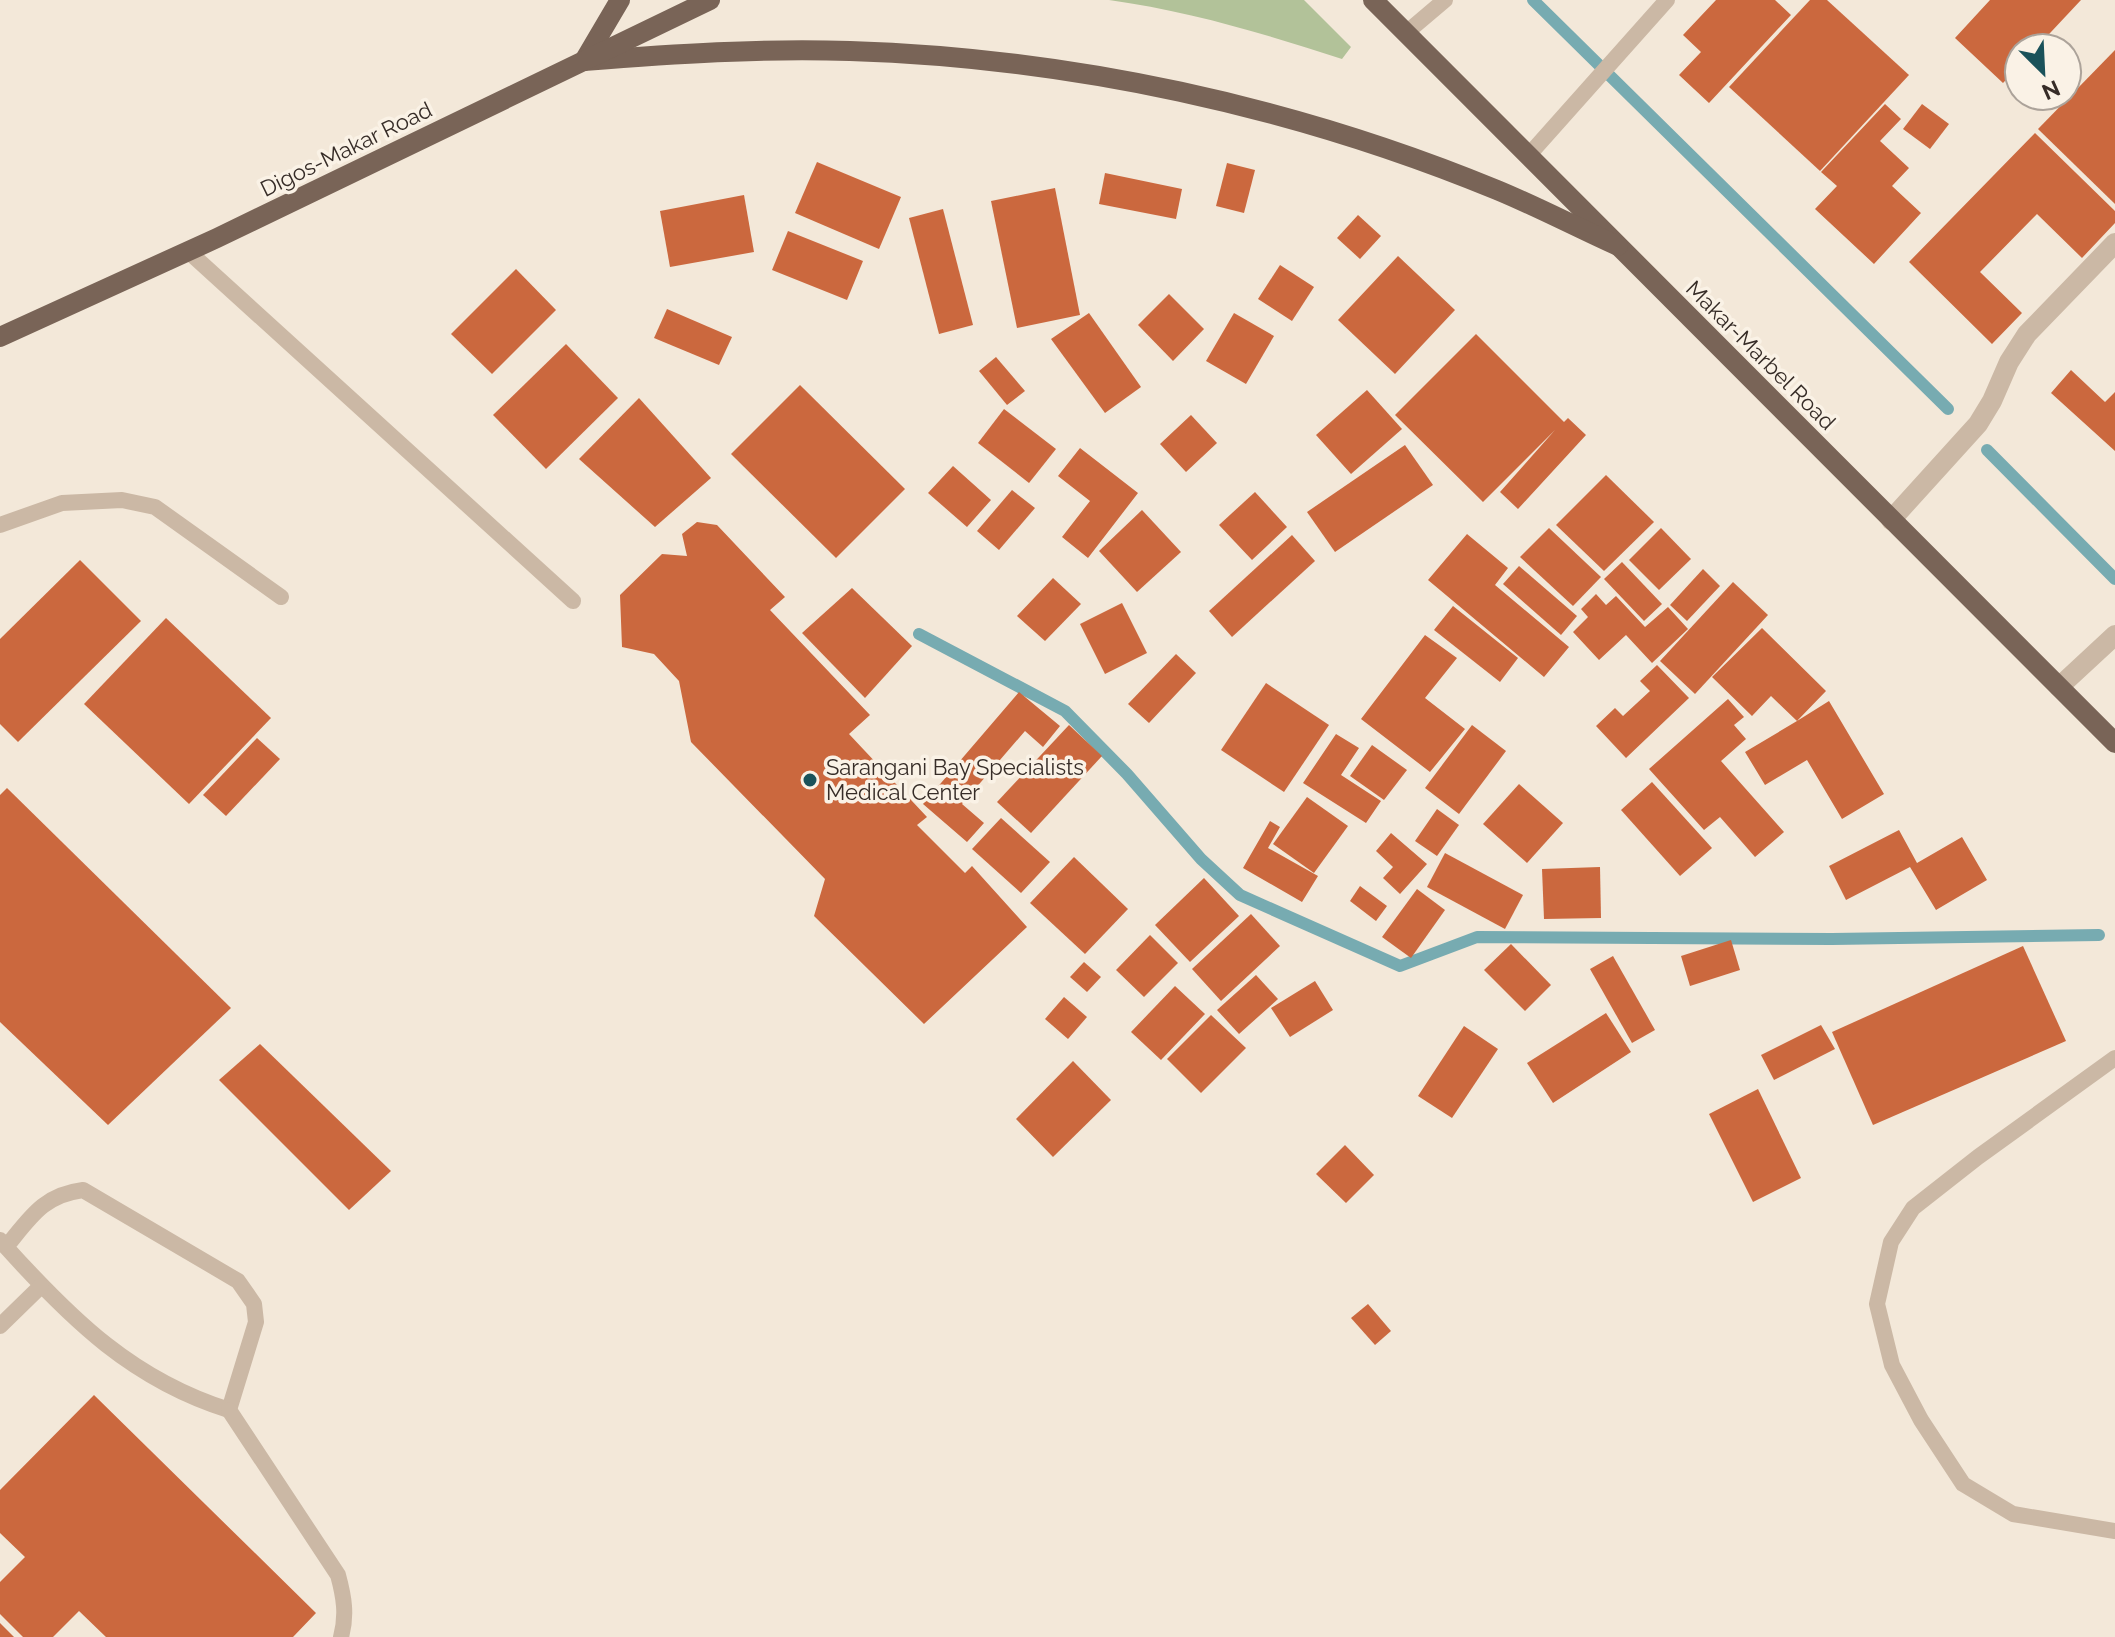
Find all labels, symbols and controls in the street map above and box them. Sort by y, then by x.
north arrow [2003,32,2083,112]
text: N [2038,75,2064,106]
street label: Digos-Makar Road [256,96,436,202]
street label: Makar-Marbel Road [1681,275,1841,435]
place label: Sarangani Bay Specialists Medical Center [826,754,1084,805]
marker: Sarangani Bay Specialists Medical Center [801,771,819,789]

